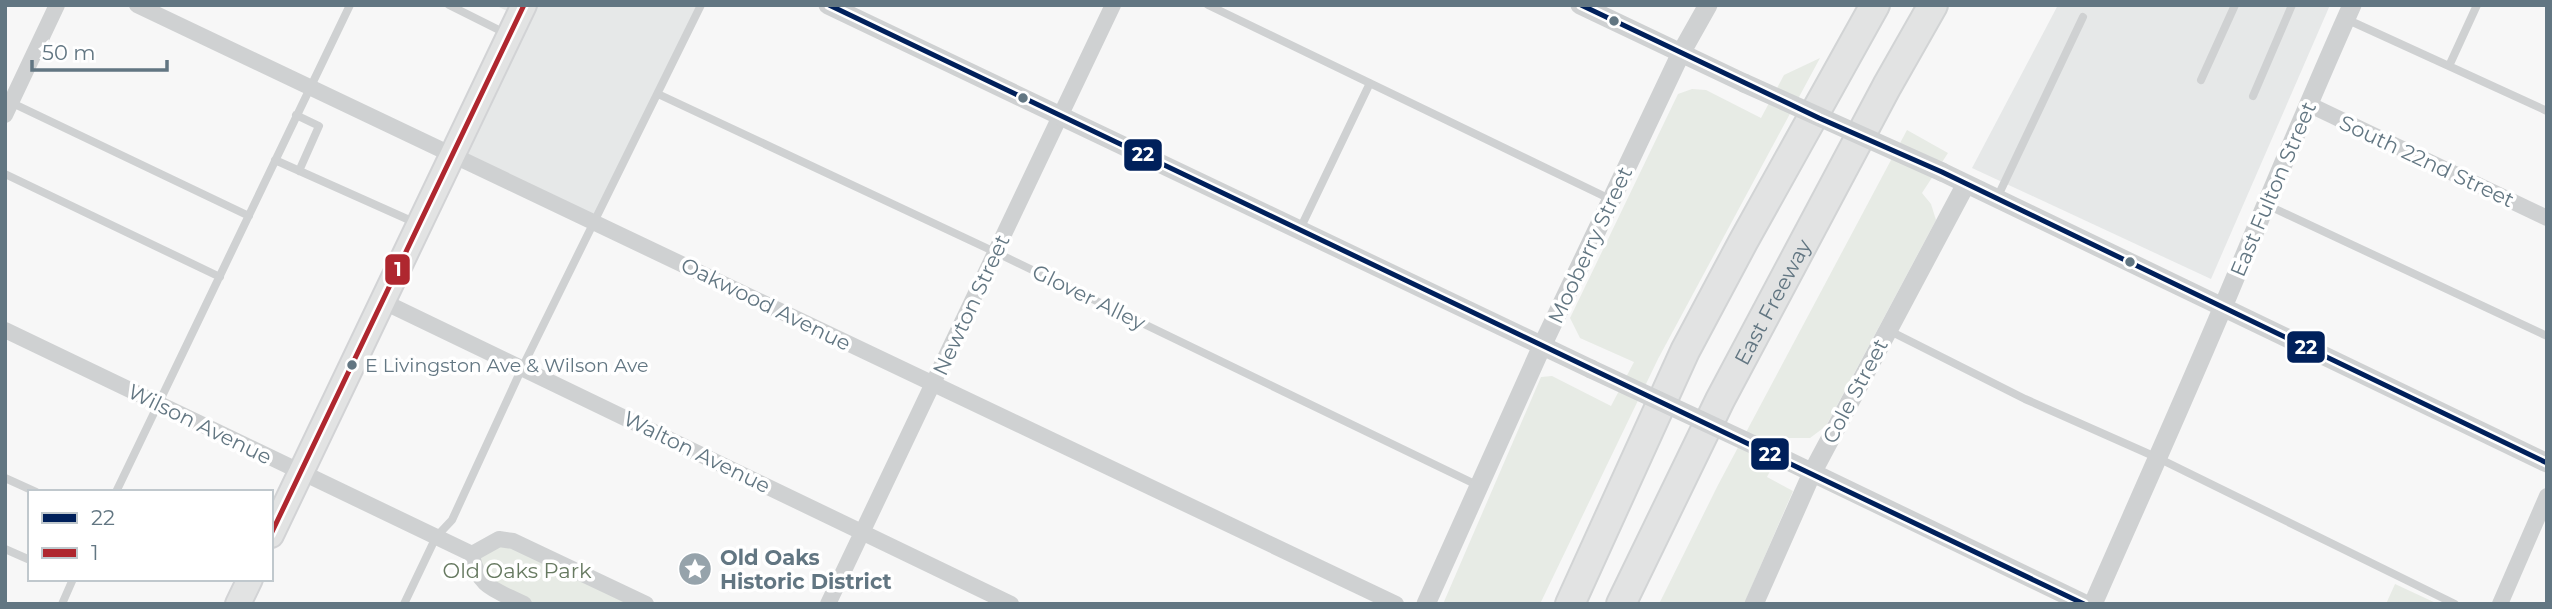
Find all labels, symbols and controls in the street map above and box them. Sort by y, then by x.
unlabelled marker [1607,14,1621,28]
scale bar [32,28,166,72]
text: 50 m [42,40,96,65]
unlabelled marker [1016,91,1030,105]
street label: East Fulton Street [2225,98,2321,280]
street label: South 22nd Street [2336,110,2518,212]
line badge: 22 [1123,138,1163,172]
text: 22 [1132,143,1154,166]
street label: Mooberry Street [1543,163,1637,327]
street label: Newton Street [927,231,1015,379]
street label: East Freeway [1729,234,1816,369]
street label: Oakwood Avenue [677,252,855,356]
line badge: 1 [384,253,411,286]
unlabelled marker [2123,255,2137,269]
text: 1 [394,258,402,281]
street label: Glover Alley [1028,259,1150,335]
line badge: 22 [2286,330,2326,364]
street label: Cole Street [1817,334,1893,448]
text: 22 [2295,336,2317,359]
place label: E Livingston Ave & Wilson Ave [365,354,649,377]
marker: E Livingston Ave & Wilson Ave [345,358,359,372]
street label: Wilson Avenue [124,378,276,470]
street label: Walton Avenue [619,406,775,498]
line badge: 22 [1750,437,1790,471]
text: 22 [1759,443,1781,466]
legend [28,490,273,581]
text: 22 [91,505,115,530]
text: 1 [91,540,99,565]
place label: Old Oaks Historic District [720,545,892,594]
place icon: Old Oaks Historic District [676,550,714,588]
park label: Old Oaks Park [443,558,592,583]

